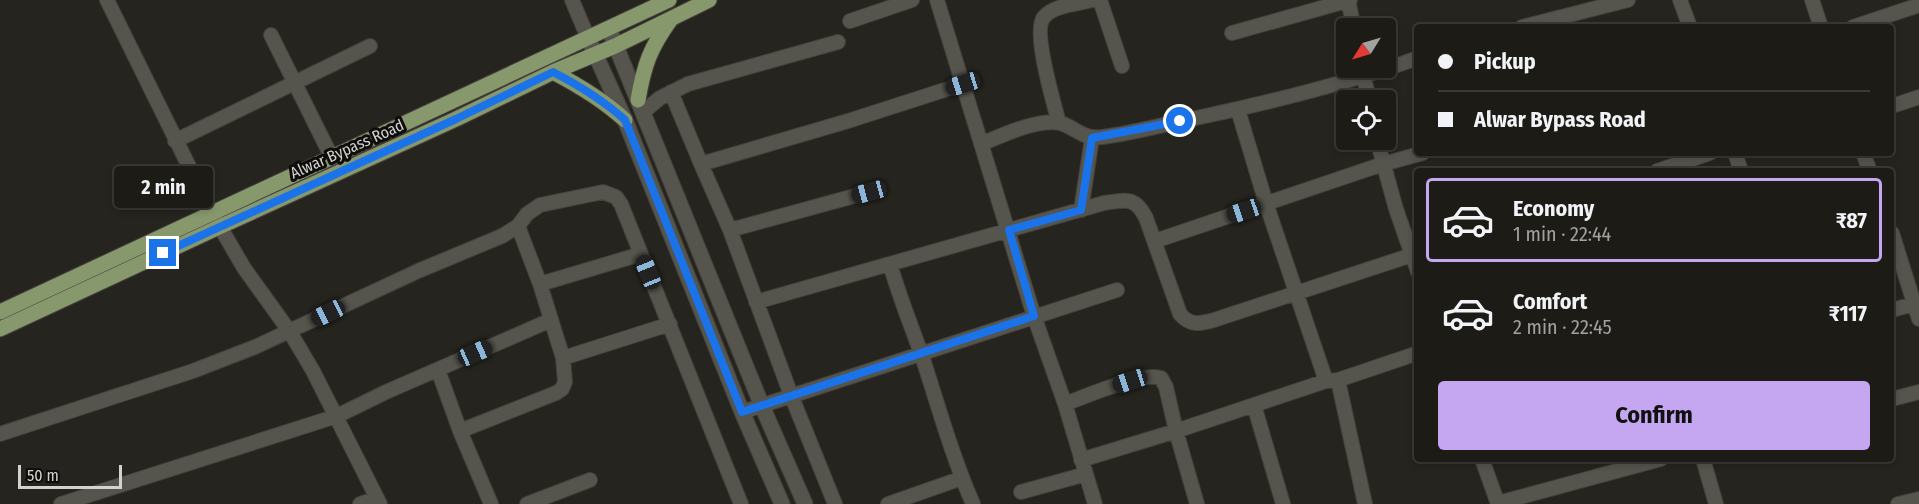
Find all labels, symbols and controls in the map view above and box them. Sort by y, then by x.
north arrow [1336,18,1396,78]
map controls [1336,18,1396,150]
text: Pickup [1474,48,1536,75]
car [943,70,983,98]
button: locate [1336,90,1396,150]
text: Alwar Bypass Road [1474,106,1646,133]
route start [1166,107,1193,134]
street label: Alwar Bypass Road [287,115,407,183]
callout: 2 min [114,166,213,208]
text: 2 min [141,175,186,199]
car [849,179,889,205]
icon: car [1441,193,1495,247]
text: Economy [1513,195,1594,222]
car [1224,197,1264,225]
text: ₹87 [1836,207,1867,234]
text: 1 min · 22:44 [1513,222,1611,246]
route end [149,239,176,266]
car [633,252,663,292]
icon: car [1441,286,1495,340]
text: Comfort [1513,288,1587,315]
car [308,297,348,329]
text: ₹117 [1829,300,1867,327]
text: 2 min · 22:45 [1513,315,1612,339]
car [455,337,495,369]
car [1110,367,1150,395]
button: Confirm [1438,381,1870,450]
scale bar [18,462,122,490]
text: 50 m [27,466,59,485]

